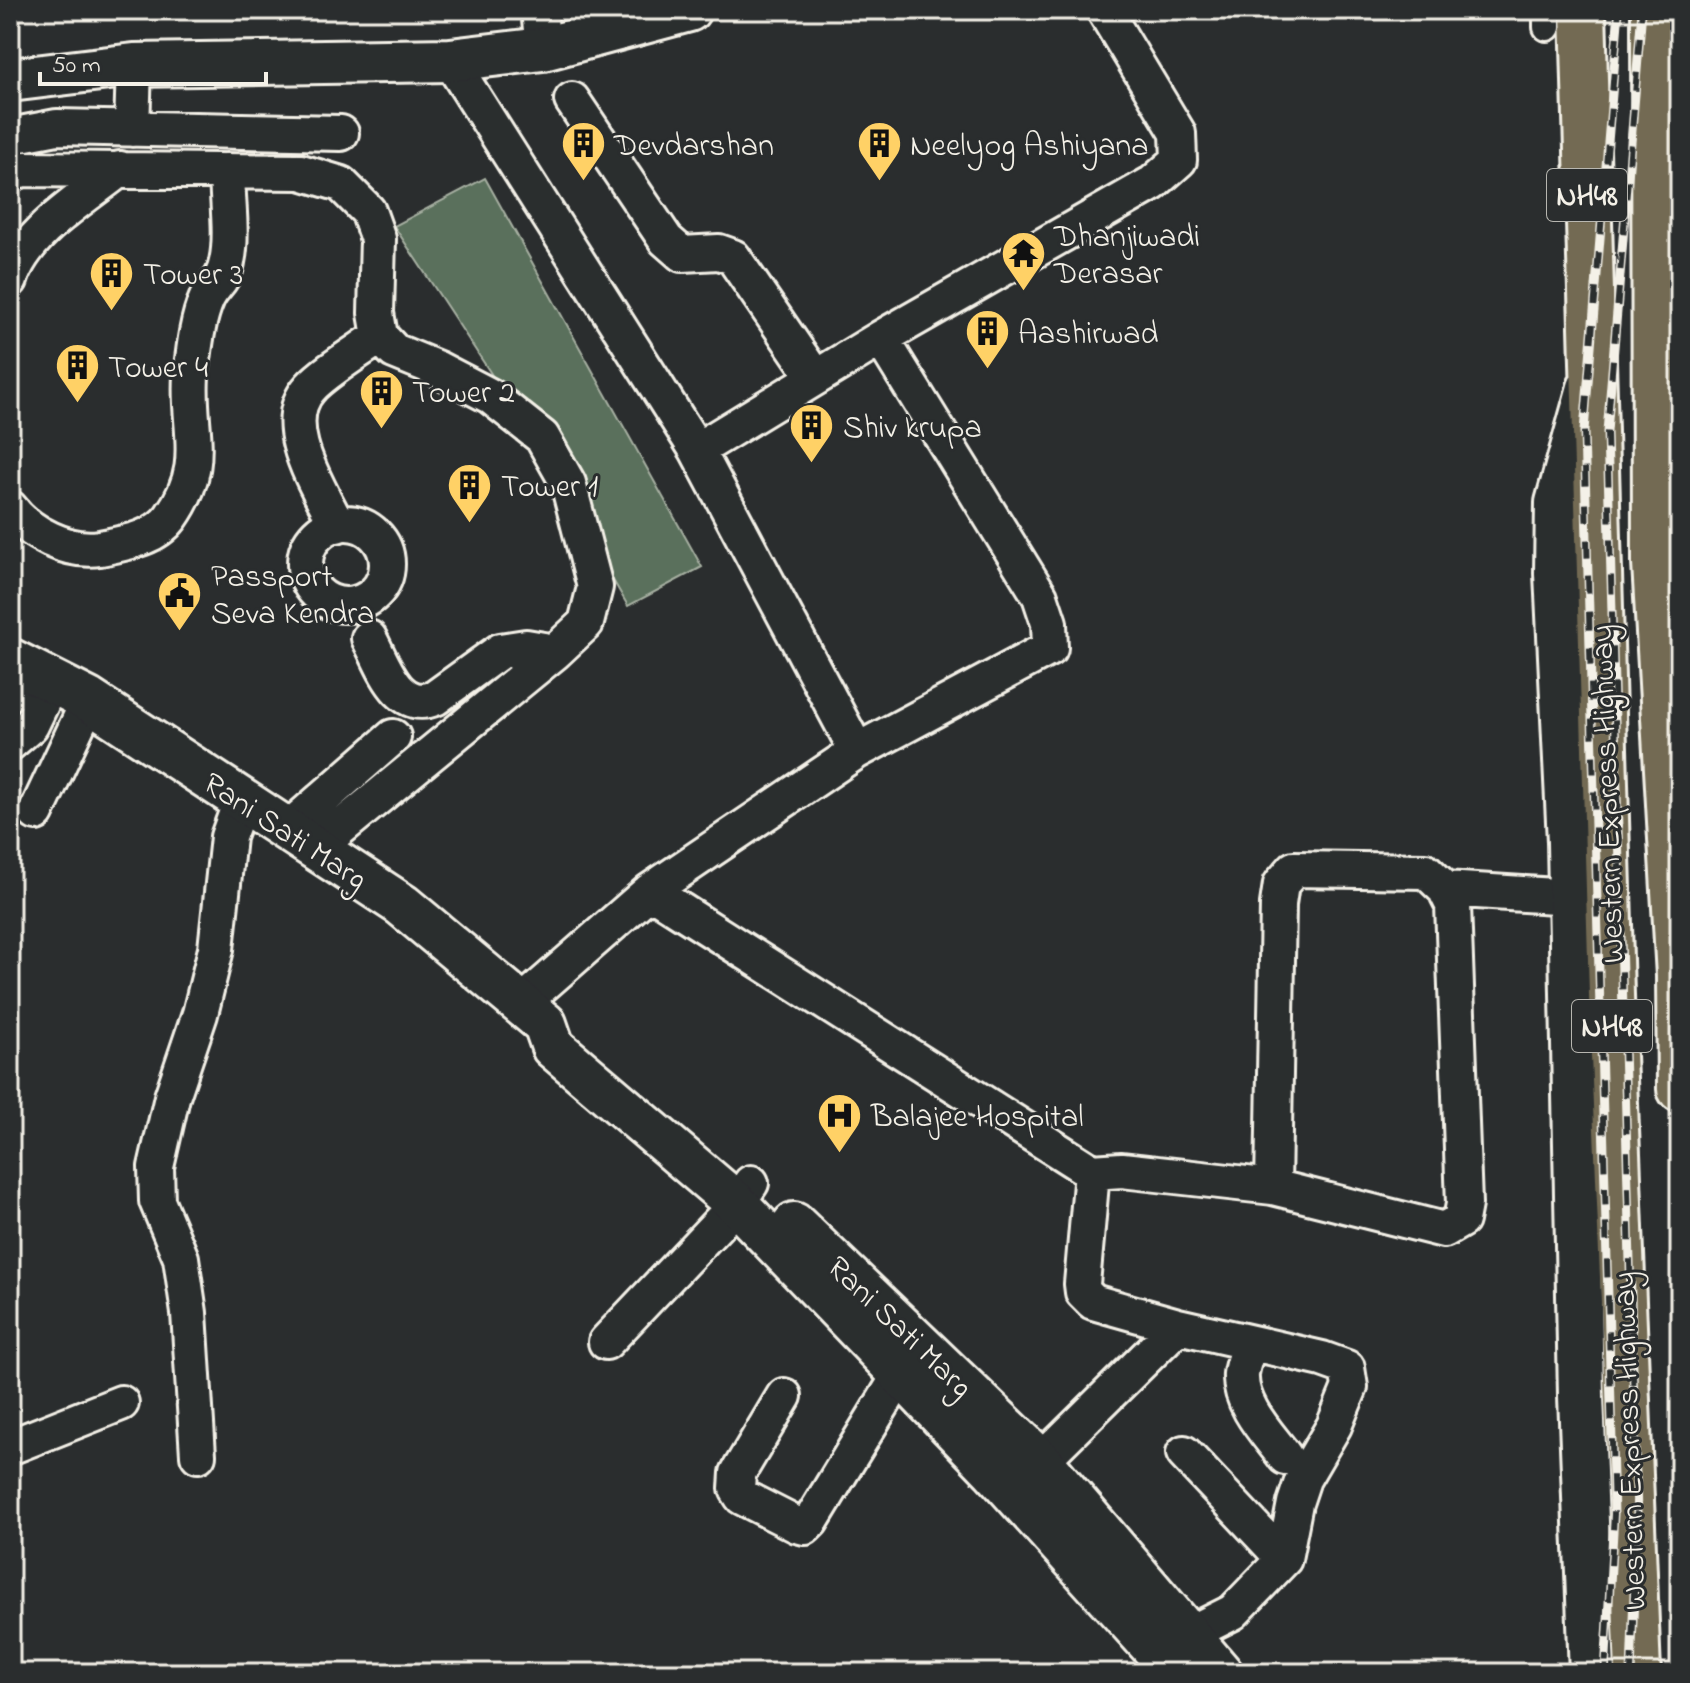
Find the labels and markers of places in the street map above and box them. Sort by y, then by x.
building icon: Devdarshan [559,120,607,183]
building icon: Neelyog Ashiyana [855,120,903,183]
place label: Devdarshan [613,124,774,171]
place label: Neelyog Ashiyana [910,124,1149,171]
place label: Dhanjiwadi Derasar [1053,215,1200,299]
temple icon: Dhanjiwadi Derasar [999,229,1047,292]
building icon: Tower 3 [88,249,136,312]
place label: Tower 3 [143,253,243,300]
building icon: Aashirwad [963,308,1011,371]
place label: Aashirwad [1018,312,1158,359]
building icon: Tower 4 [53,342,101,405]
place label: Tower 4 [108,346,208,393]
building icon: Tower 2 [357,367,405,430]
place label: Tower 2 [412,371,515,418]
building icon: Shiv krupa [788,402,836,465]
place label: Shiv krupa [843,406,982,453]
building icon: Tower 1 [446,461,494,524]
place label: Tower 1 [501,465,598,512]
place label: Passport Seva Kendra [211,555,374,639]
public building icon: Passport Seva Kendra [156,569,204,632]
hospital icon: Balajee Hospital [816,1091,864,1154]
place label: Balajee Hospital [870,1095,1084,1142]

